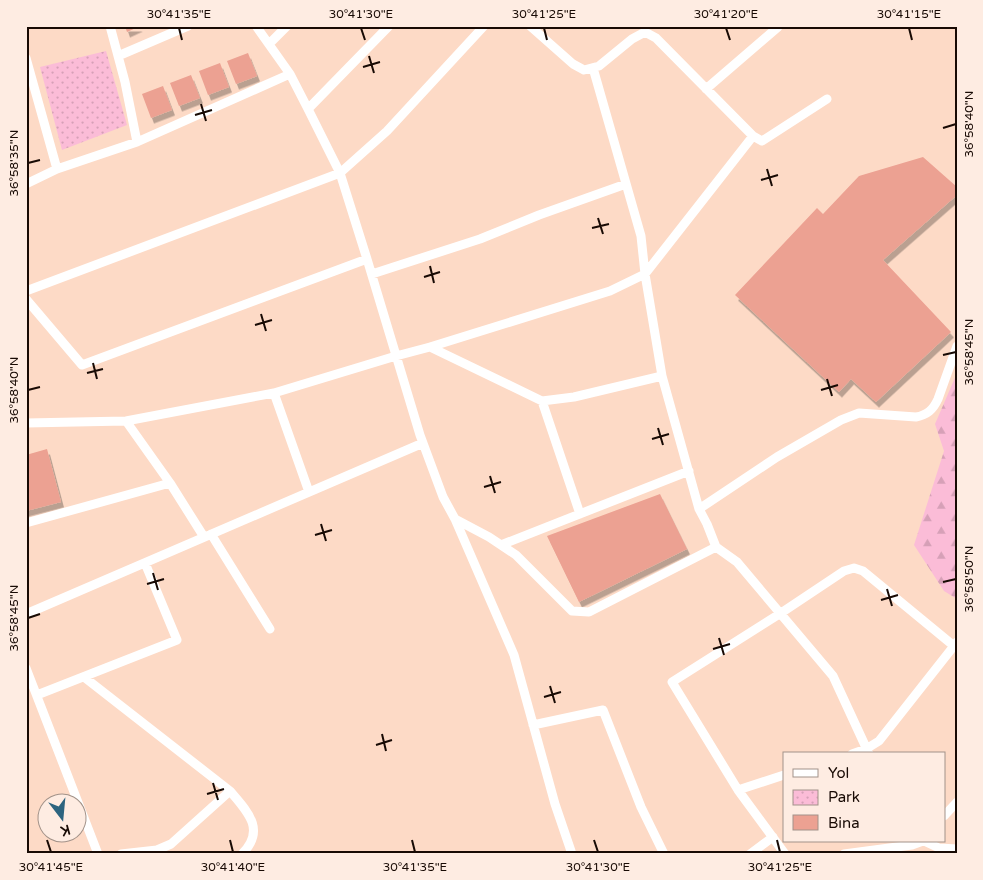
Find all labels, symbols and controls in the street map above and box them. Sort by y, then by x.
text: 30°41'35"E [147,7,212,21]
text: 30°41'30"E [329,7,394,21]
text: 30°41'25"E [512,7,577,21]
text: 30°41'20"E [694,7,759,21]
text: 30°41'15"E [877,7,942,21]
text: 36°58'40"N [962,91,976,157]
text: 36°58'35"N [7,130,21,196]
text: 36°58'45"N [962,319,976,385]
text: 36°58'40"N [7,357,21,423]
text: 36°58'50"N [962,546,976,612]
text: 36°58'45"N [7,585,21,651]
legend [783,752,946,842]
text: Yol [828,764,849,782]
text: Park [828,788,860,806]
north arrow [38,792,88,842]
text: Bina [828,814,860,832]
text: K [58,821,72,840]
text: 30°41'45"E [19,860,84,874]
text: 30°41'40"E [201,860,266,874]
text: 30°41'35"E [383,860,448,874]
text: 30°41'30"E [566,860,631,874]
text: 30°41'25"E [748,860,813,874]

